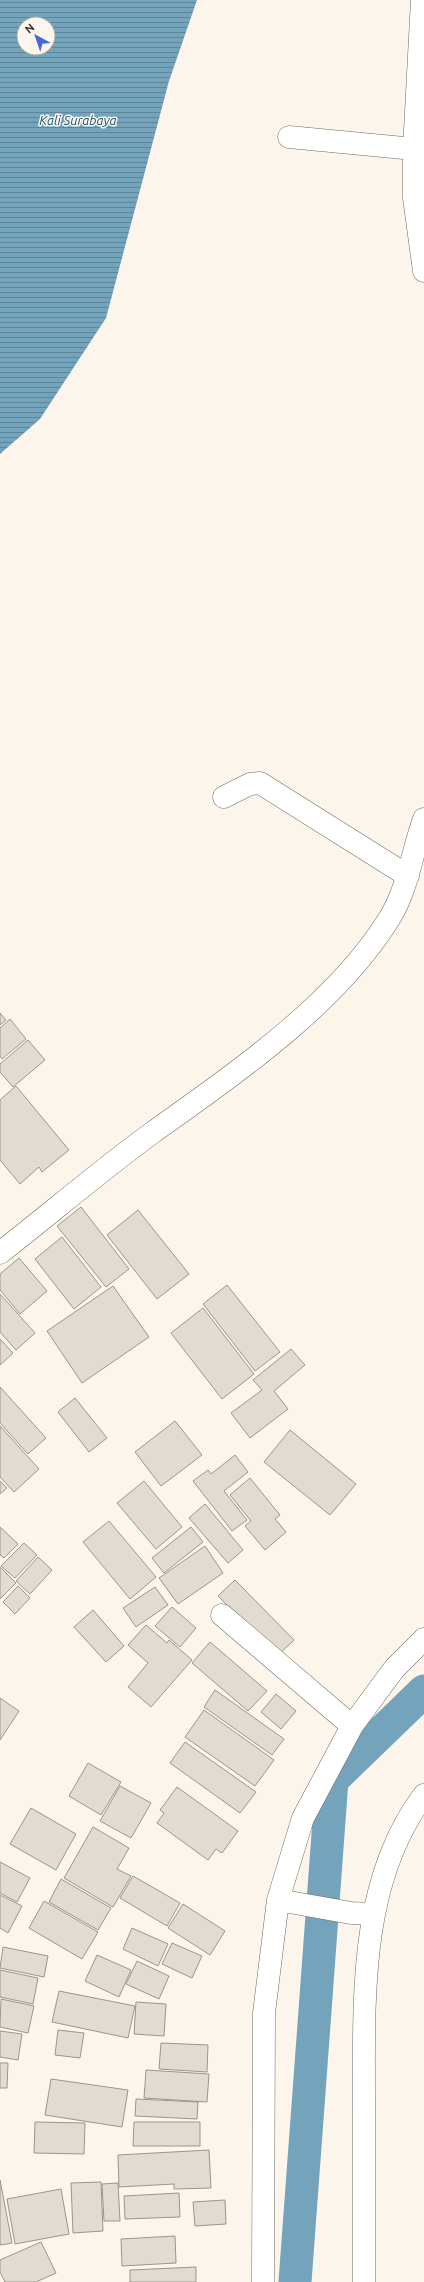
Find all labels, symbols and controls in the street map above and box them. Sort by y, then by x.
north arrow [16,16,56,56]
text: N [23,21,37,36]
water label: Kali Surabaya [39,113,117,127]

